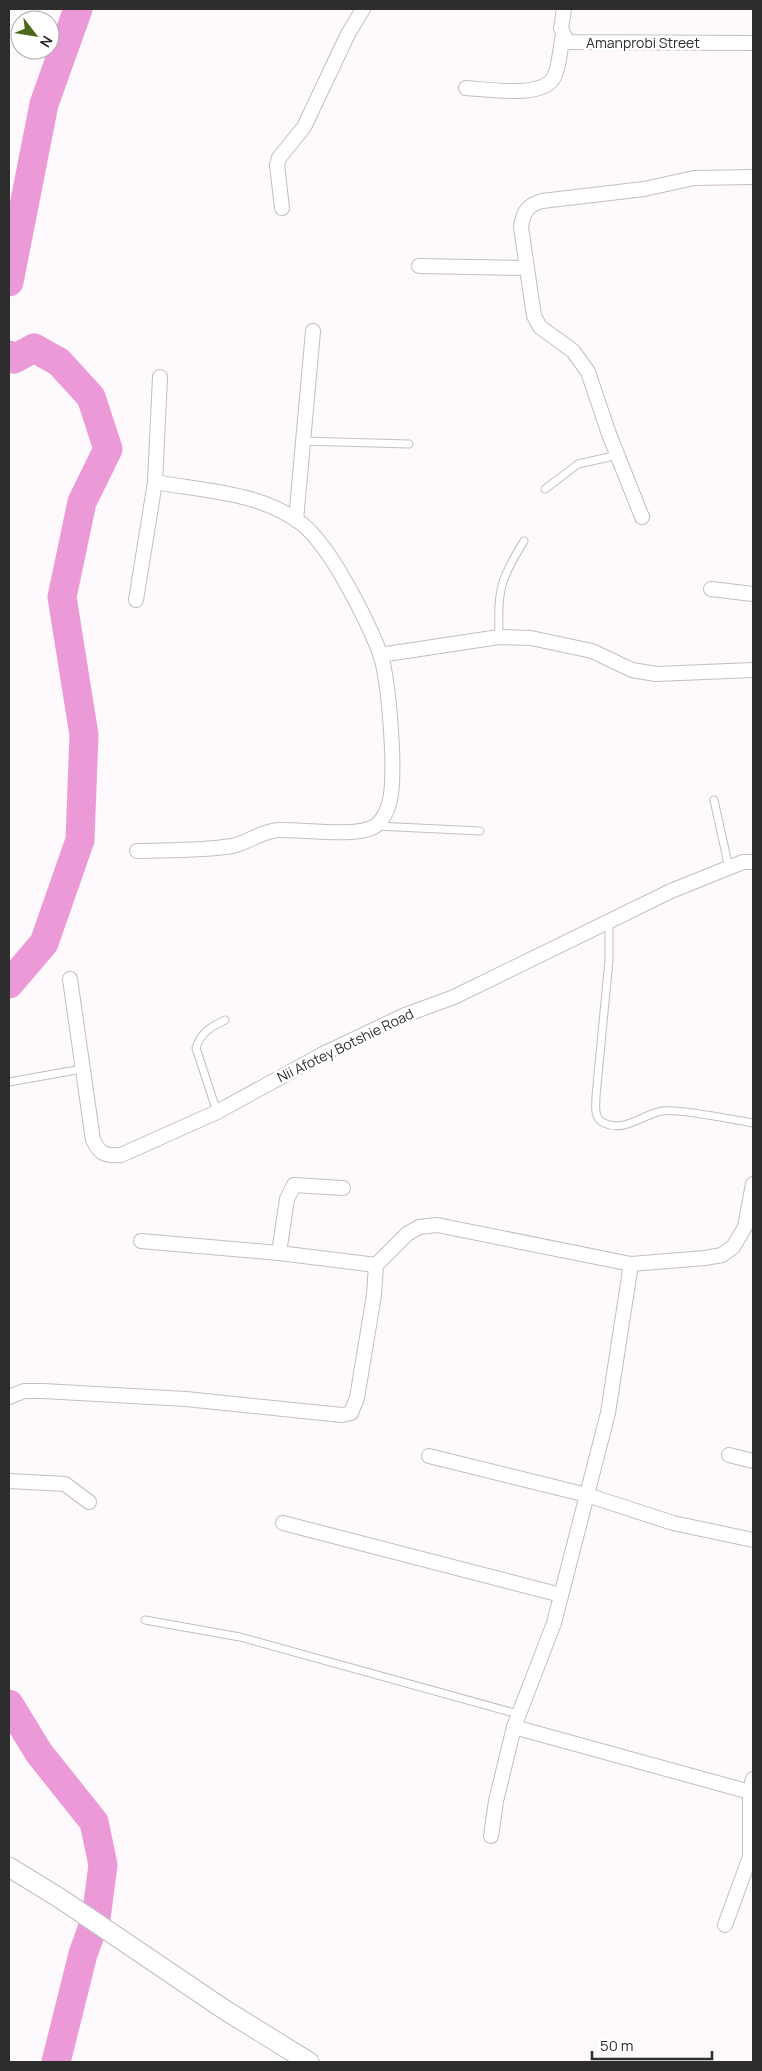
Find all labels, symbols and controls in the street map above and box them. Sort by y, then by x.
north arrow [10,10,60,60]
text: N [36,33,57,51]
street label: Amanprobi Street [586,33,700,52]
street label: Nii Afotey Botshie Road [274,1004,416,1086]
scale bar [592,2028,712,2060]
text: 50 m [600,2035,634,2056]

